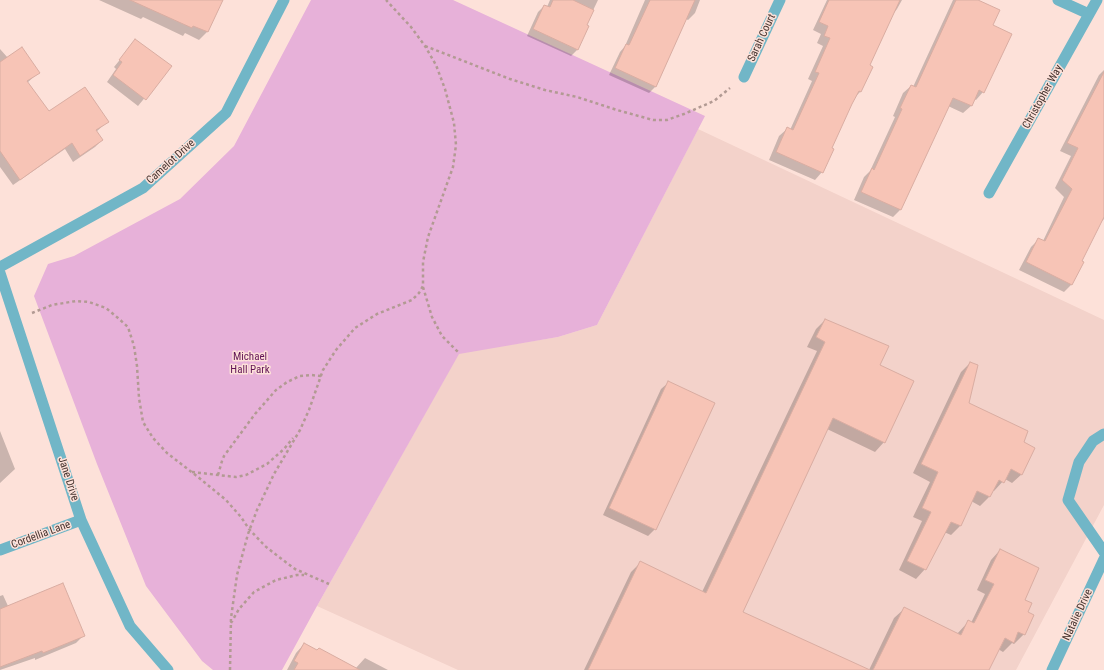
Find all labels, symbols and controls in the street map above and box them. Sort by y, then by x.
street label: Sarah Court [745,12,779,64]
street label: Christopher Way [1020,63,1066,131]
street label: Camelot Drive [144,137,198,187]
park label: Michael Hall Park [230,350,270,376]
street label: Jane Drive [55,455,81,503]
street label: Cordellia Lane [10,518,72,552]
street label: Natalie Drive [1060,587,1096,643]

